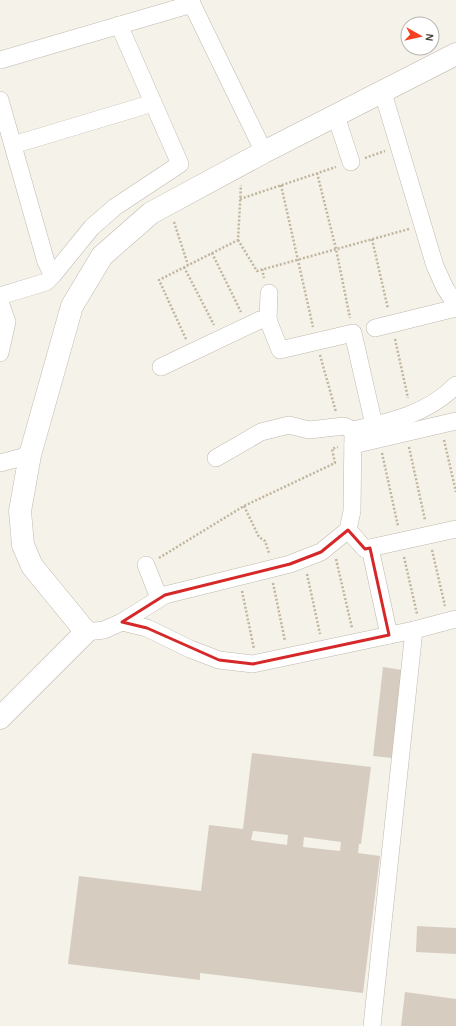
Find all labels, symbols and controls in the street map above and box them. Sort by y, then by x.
north arrow [400,16,440,56]
text: N [422,33,436,42]

